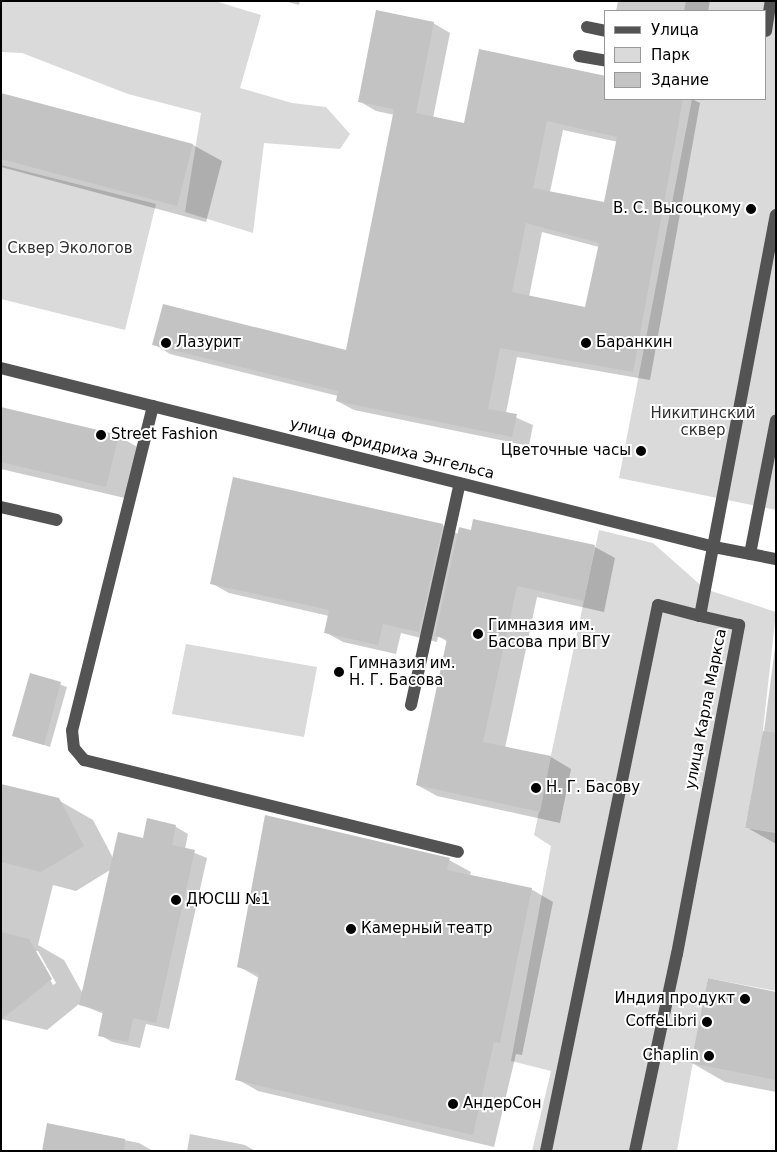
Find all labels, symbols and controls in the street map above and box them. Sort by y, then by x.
legend [604,10,767,100]
text: Улица [651,21,699,39]
text: Парк [651,46,690,64]
text: Здание [651,71,709,89]
place label: В. С. Высоцкому [613,200,741,218]
marker: В. С. Высоцкому [745,203,757,215]
park label: Сквер Экологов [7,240,133,258]
place label: Лазурит [176,334,241,352]
place label: Баранкин [596,334,673,352]
marker: Лазурит [160,337,172,349]
marker: Баранкин [580,337,592,349]
park label: Никитинский сквер [651,404,755,439]
street label: улица Фридриха Энгельса [288,415,496,483]
place label: Street Fashion [111,426,218,444]
marker: Street Fashion [95,429,107,441]
place label: Цветочные часы [501,442,631,460]
marker: Цветочные часы [635,445,647,457]
place label: Гимназия им. Басова при ВГУ [488,616,610,651]
street label: улица Карла Маркса [682,627,730,791]
marker: Гимназия им. Басова при ВГУ [472,628,484,640]
place label: Гимназия им. Н. Г. Басова [349,654,456,689]
marker: Гимназия им. Н. Г. Басова [333,666,345,678]
place label: Н. Г. Басову [546,779,640,797]
marker: Н. Г. Басову [530,782,542,794]
place label: ДЮСШ №1 [186,891,270,909]
marker: ДЮСШ №1 [170,894,182,906]
place label: Камерный театр [361,920,492,938]
marker: Камерный театр [345,923,357,935]
place label: Индия продукт [615,990,735,1008]
marker: Индия продукт [739,993,751,1005]
place label: CoffeLibri [625,1013,697,1031]
marker: CoffeLibri [701,1016,713,1028]
place label: Chaplin [642,1047,699,1065]
marker: Chaplin [703,1050,715,1062]
place label: АндерСон [463,1095,542,1113]
marker: АндерСон [447,1098,459,1110]

